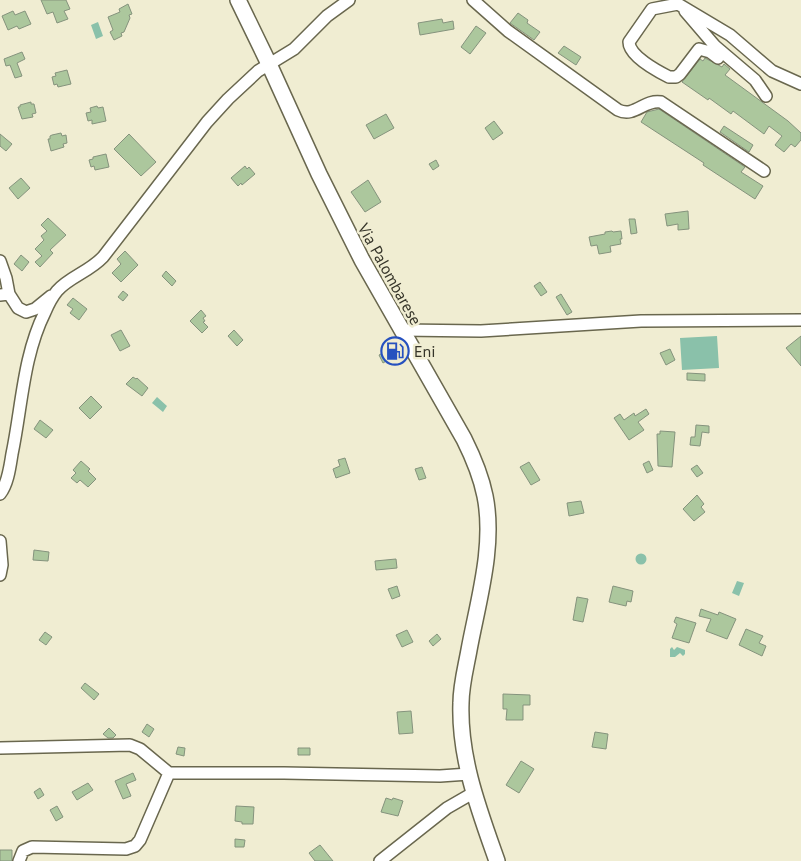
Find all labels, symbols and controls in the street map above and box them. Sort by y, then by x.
street label: Via Palombarese [353,219,426,328]
fuel station icon: Eni [380,336,410,366]
place label: Eni [414,341,436,361]

